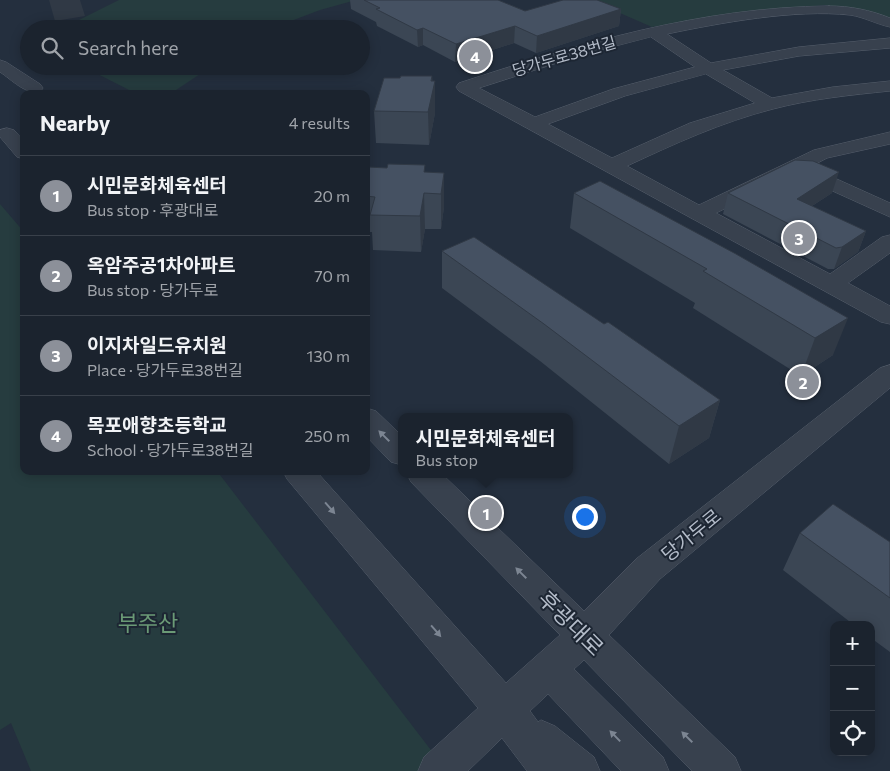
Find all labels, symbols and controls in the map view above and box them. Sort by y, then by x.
search box [20,20,370,75]
street label: 당가두로38번길 [510,32,618,79]
icon: search [38,34,66,62]
text: Search here [78,36,178,59]
pin: 4 [459,37,491,75]
text: Nearby [40,110,110,135]
text: 4 results [289,113,350,132]
text: 시민문화체육센터 [87,173,227,196]
text: 1 [52,186,60,205]
text: 20 m [314,186,350,205]
text: Bus stop · 후광대로 [87,200,218,219]
pin: 3 [783,219,815,257]
text: 옥암주공1차아파트 [87,253,235,276]
text: 2 [51,266,61,285]
text: 70 m [314,266,350,285]
text: Bus stop · 당가두로 [87,280,218,299]
text: 이지차일드유치원 [87,333,227,356]
text: 3 [51,346,61,365]
text: 130 m [307,346,350,365]
text: Place · 당가두로38번길 [87,360,243,379]
pin: 2 [787,363,819,401]
text: 목포애향초등학교 [87,413,227,436]
popup [398,413,573,478]
text: 4 [51,426,61,445]
text: 250 m [304,426,350,445]
text: 시민문화체육센터 [416,426,555,449]
one-way arrow [378,430,390,442]
text: School · 당가두로38번길 [87,440,254,459]
text: Bus stop [416,450,478,469]
pin: 1 [470,494,502,532]
one-way arrow [324,502,336,514]
your location [572,504,598,530]
street label: 당가두로 [656,504,725,566]
one-way arrow [516,567,528,579]
street label: 후광대로 [533,584,610,661]
park label: 부주산 [118,609,178,636]
map controls [830,621,875,756]
button: + [830,621,875,666]
one-way arrow [430,625,442,637]
button: − [830,666,875,711]
button: locate [830,711,875,756]
one-way arrow [609,730,621,742]
one-way arrow [681,731,693,743]

